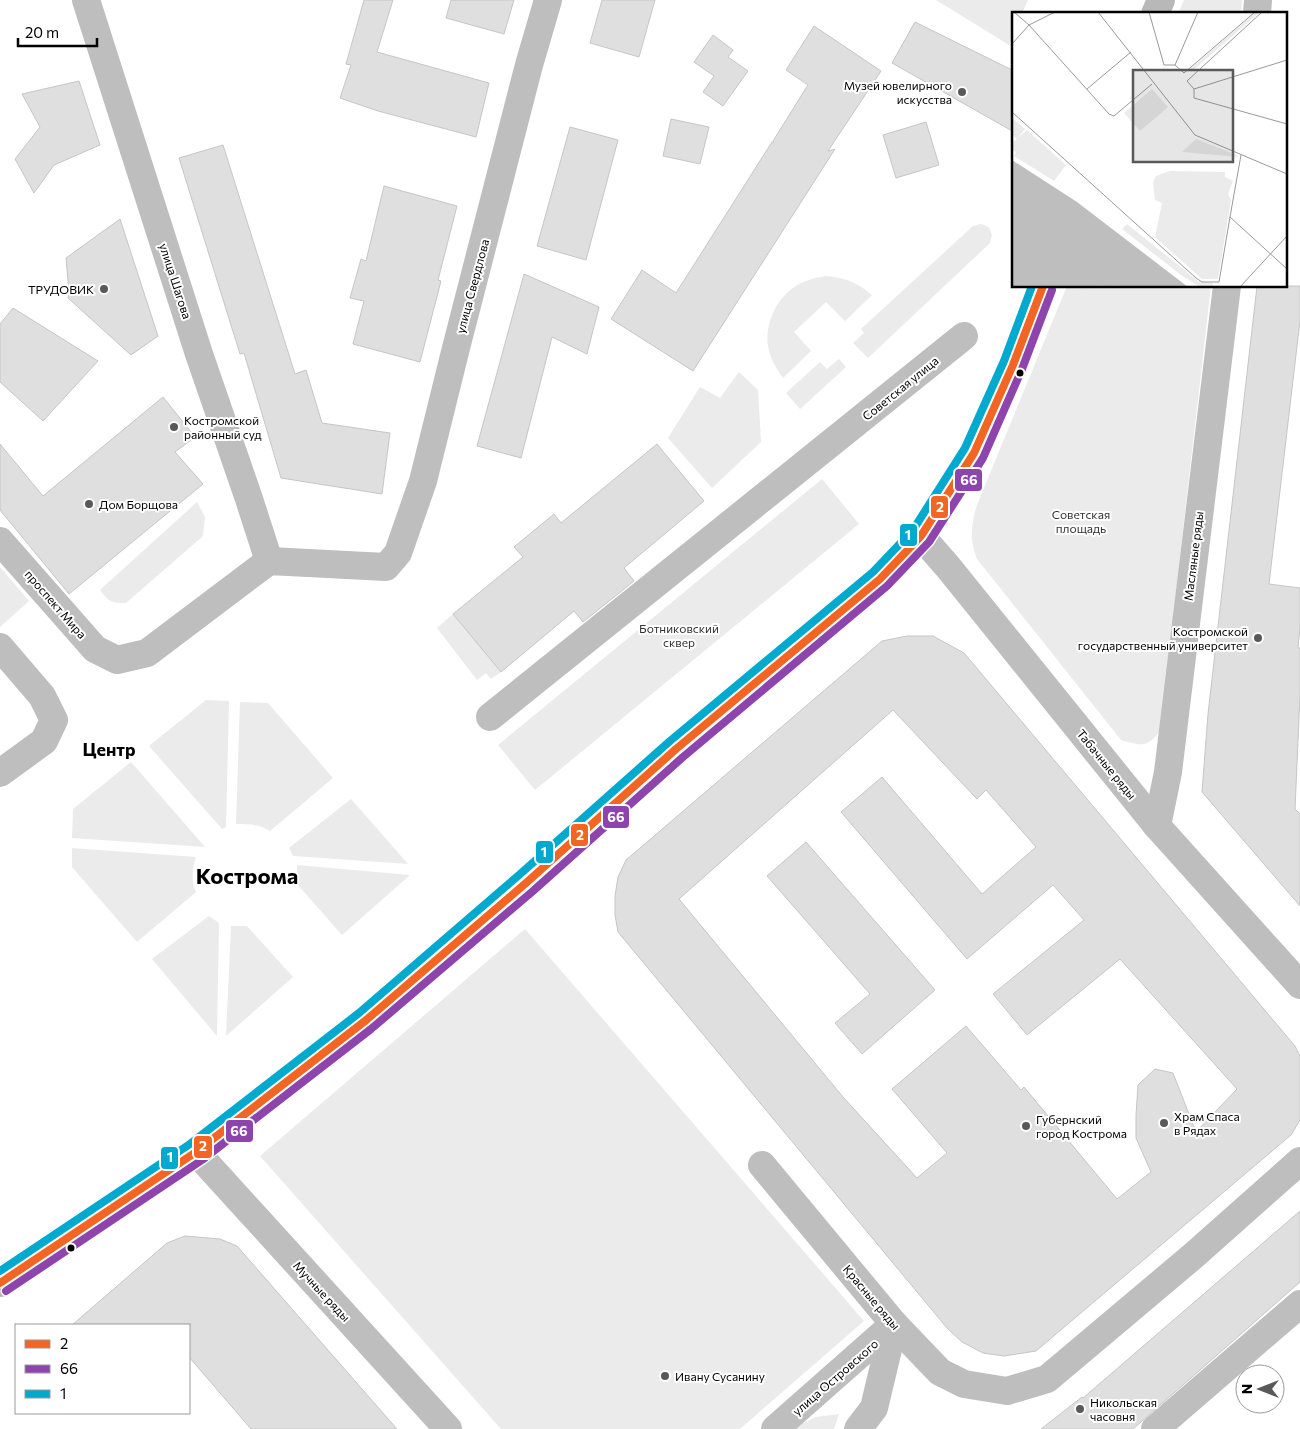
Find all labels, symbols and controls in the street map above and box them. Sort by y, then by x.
inset map [1012,12,1288,288]
scale bar [18,15,96,47]
text: 20 m [25,23,59,41]
place label: Музей ювелирного искусства [844,78,952,106]
marker: Музей ювелирного искусства [956,86,968,98]
street label: улица Свердлова [453,237,491,335]
street label: улица Шагова [157,241,195,321]
place label: ТРУДОВИК [28,282,94,296]
marker: ТРУДОВИК [98,283,110,295]
street label: Советская улица [859,353,941,423]
unlabelled marker [1015,368,1025,378]
place label: Костромской районный суд [184,413,262,441]
marker: Костромской районный суд [168,421,180,433]
line badge: 66 [954,468,983,492]
text: 66 [960,471,978,488]
line badge: 2 [930,495,949,519]
place label: Дом Борщова [99,497,178,511]
marker: Дом Борщова [83,498,95,510]
text: 2 [936,498,944,515]
park label: Советская площадь [1052,507,1110,535]
street label: Масляные ряды [1181,510,1205,602]
line badge: 1 [899,523,918,547]
text: 1 [905,526,911,543]
street label: проспект Мира [22,567,90,641]
park label: Ботниковский сквер [639,621,719,649]
place label: Костромской государственный университет [1078,624,1248,652]
marker: Костромской государственный университет [1252,632,1264,644]
street label: Табачные ряды [1075,726,1139,802]
district label: Центр [82,738,136,760]
line badge: 66 [602,805,630,829]
text: 66 [607,808,625,825]
line badge: 2 [570,823,589,847]
text: 2 [576,826,584,843]
line badge: 1 [535,840,554,864]
text: 1 [541,843,547,860]
district label: Кострома [196,862,298,889]
place label: Храм Спаса в Рядах [1174,1109,1240,1137]
place label: Губернский город Кострома [1036,1112,1127,1140]
marker: Храм Спаса в Рядах [1158,1117,1170,1129]
line badge: 66 [225,1119,254,1143]
marker: Губернский город Кострома [1020,1120,1032,1132]
text: 66 [230,1122,248,1139]
line badge: 2 [193,1135,213,1159]
text: 2 [199,1137,207,1154]
line badge: 1 [160,1146,179,1170]
text: 1 [167,1148,173,1165]
unlabelled marker [66,1243,76,1253]
street label: Мучные ряды [291,1258,353,1324]
street label: Красные ряды [841,1262,903,1332]
legend [15,1324,190,1414]
text: 2 [60,1334,68,1352]
street label: улица Островского [789,1336,881,1418]
text: 66 [60,1359,78,1377]
north arrow [1235,1364,1285,1414]
place label: Ивану Сусанину [675,1369,765,1383]
marker: Ивану Сусанину [659,1370,671,1382]
text: 1 [60,1384,66,1402]
text: N [1238,1384,1255,1394]
place label: Никольская часовня [1090,1395,1157,1423]
marker: Никольская часовня [1074,1403,1086,1415]

